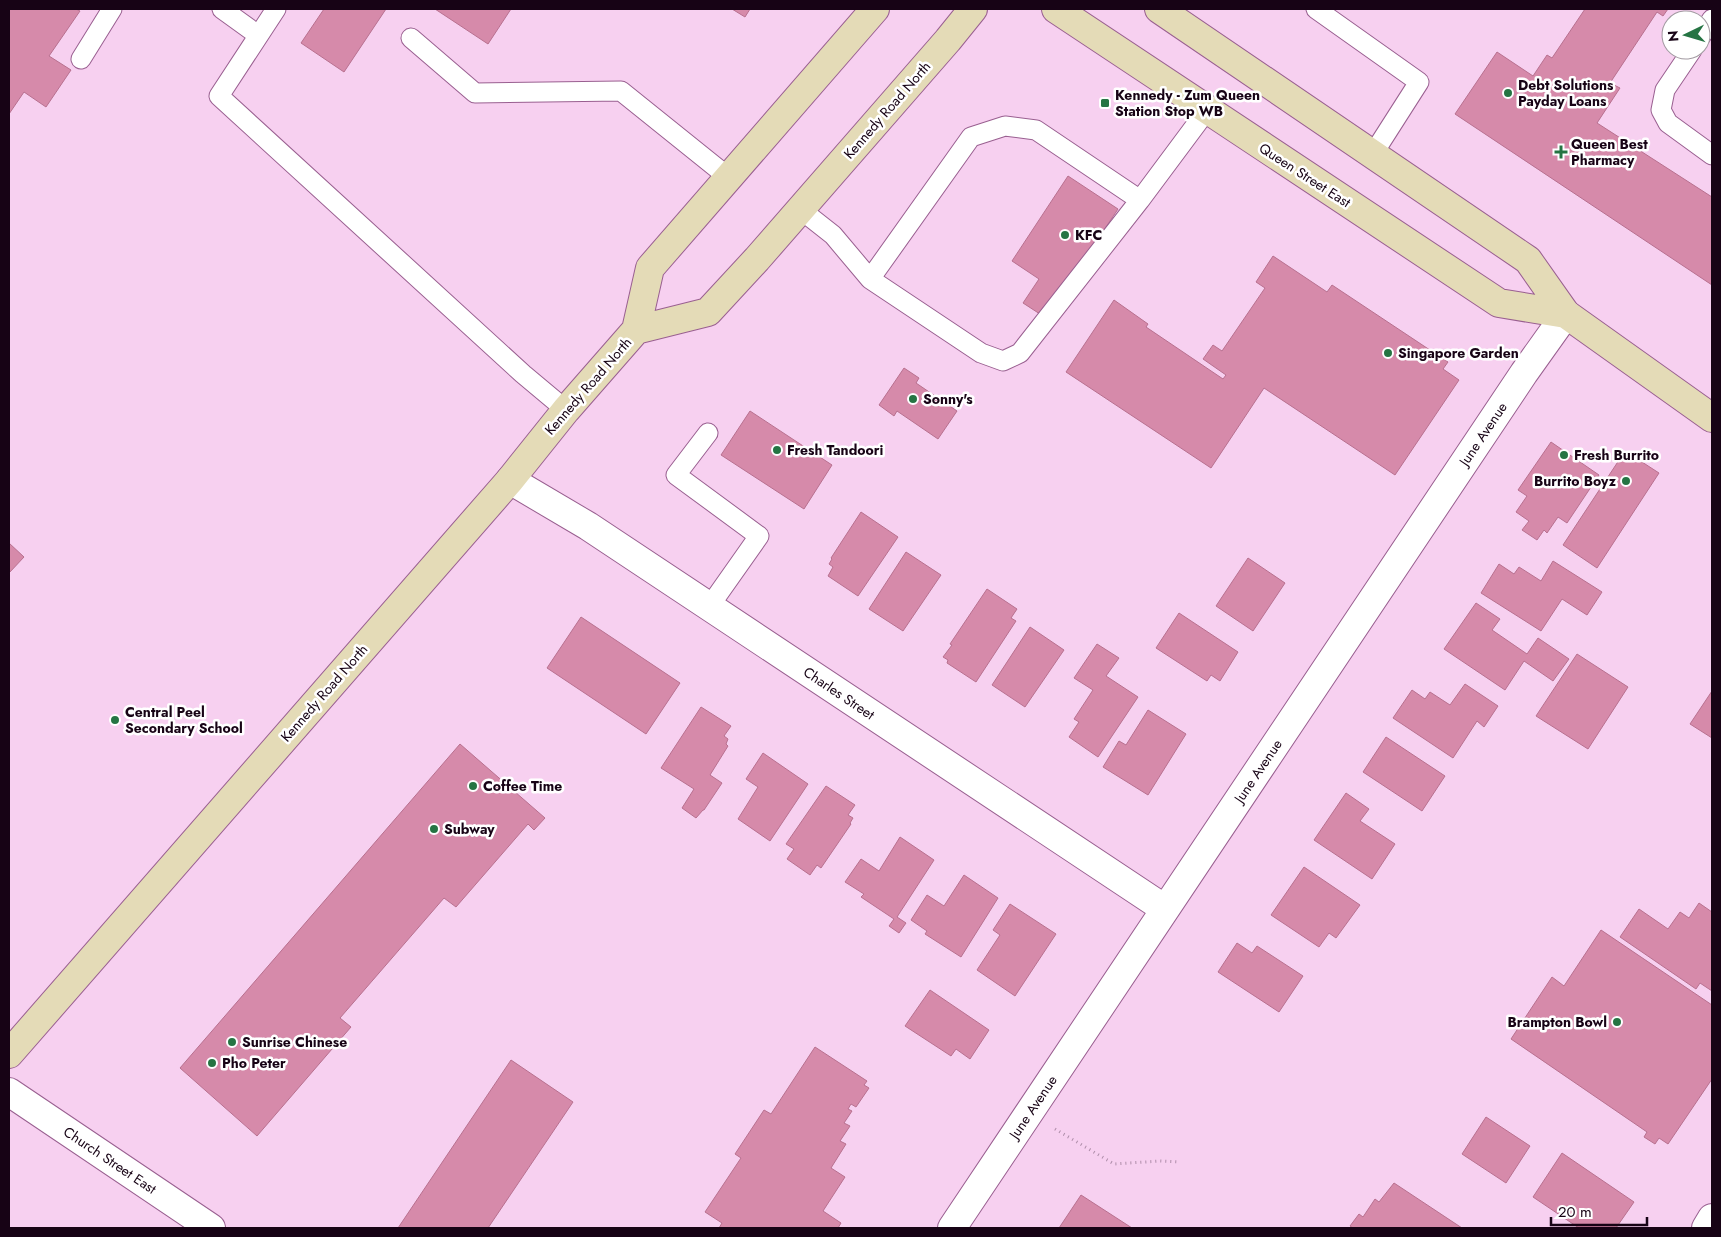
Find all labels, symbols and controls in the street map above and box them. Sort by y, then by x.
north arrow [1661,10,1711,60]
text: N [1663,30,1683,43]
street label: Kennedy Road North [839,57,935,163]
place label: Debt Solutions Payday Loans [1518,75,1614,111]
place label: Kennedy - Zum Queen Station Stop WB [1115,85,1260,121]
marker: Debt Solutions Payday Loans [1502,87,1514,99]
marker: Kennedy - Zum Queen Station Stop WB [1099,97,1111,109]
place label: Queen Best Pharmacy [1571,134,1648,170]
street label: Queen Street East [1255,138,1355,212]
marker: Queen Best Pharmacy [1555,146,1567,158]
place label: KFC [1075,225,1102,245]
marker: KFC [1059,229,1071,241]
street label: Kennedy Road North [540,333,636,439]
place label: Singapore Garden [1398,343,1519,363]
marker: Singapore Garden [1382,347,1394,359]
place label: Sonny's [923,389,973,409]
marker: Sonny's [907,393,919,405]
street label: June Avenue [1453,398,1512,472]
place label: Fresh Tandoori [787,440,884,460]
marker: Fresh Tandoori [771,444,783,456]
place label: Fresh Burrito [1574,445,1659,465]
marker: Fresh Burrito [1558,449,1570,461]
place label: Burrito Boyz [1534,471,1617,491]
marker: Burrito Boyz [1620,475,1632,487]
street label: Kennedy Road North [276,640,372,746]
street label: Charles Street [799,662,879,725]
place label: Central Peel Secondary School [125,702,243,738]
marker: Central Peel Secondary School [109,714,121,726]
street label: June Avenue [1228,735,1287,809]
place label: Coffee Time [483,776,562,796]
marker: Coffee Time [467,780,479,792]
place label: Subway [444,819,495,839]
marker: Subway [428,823,440,835]
place label: Brampton Bowl [1508,1012,1607,1032]
marker: Brampton Bowl [1611,1016,1623,1028]
place label: Sunrise Chinese [242,1032,347,1052]
marker: Sunrise Chinese [226,1036,238,1048]
place label: Pho Peter [222,1053,286,1073]
marker: Pho Peter [206,1057,218,1069]
street label: June Avenue [1003,1071,1062,1145]
street label: Church Street East [60,1121,161,1199]
scale bar [1551,1194,1647,1226]
text: 20 m [1558,1201,1592,1223]

